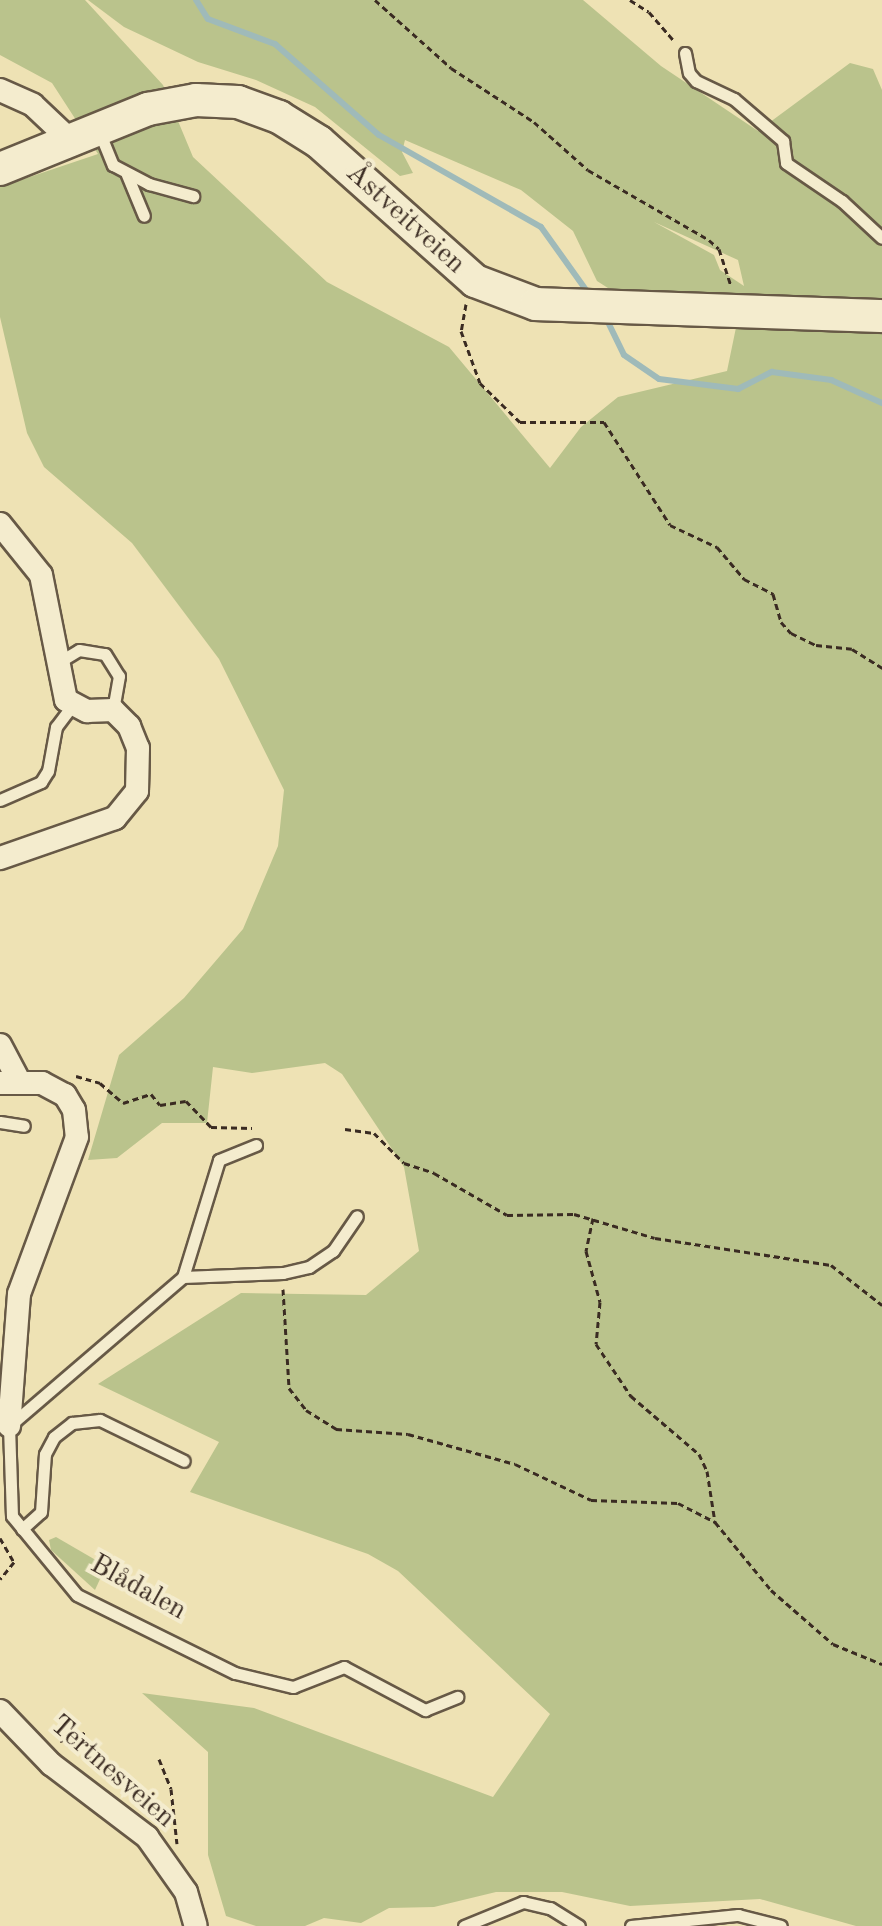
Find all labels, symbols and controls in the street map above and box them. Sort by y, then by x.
street label: Åstveitveien [338,157,472,281]
street label: Blådalen [84,1548,192,1628]
street label: Tertnesveien [43,1709,181,1835]

